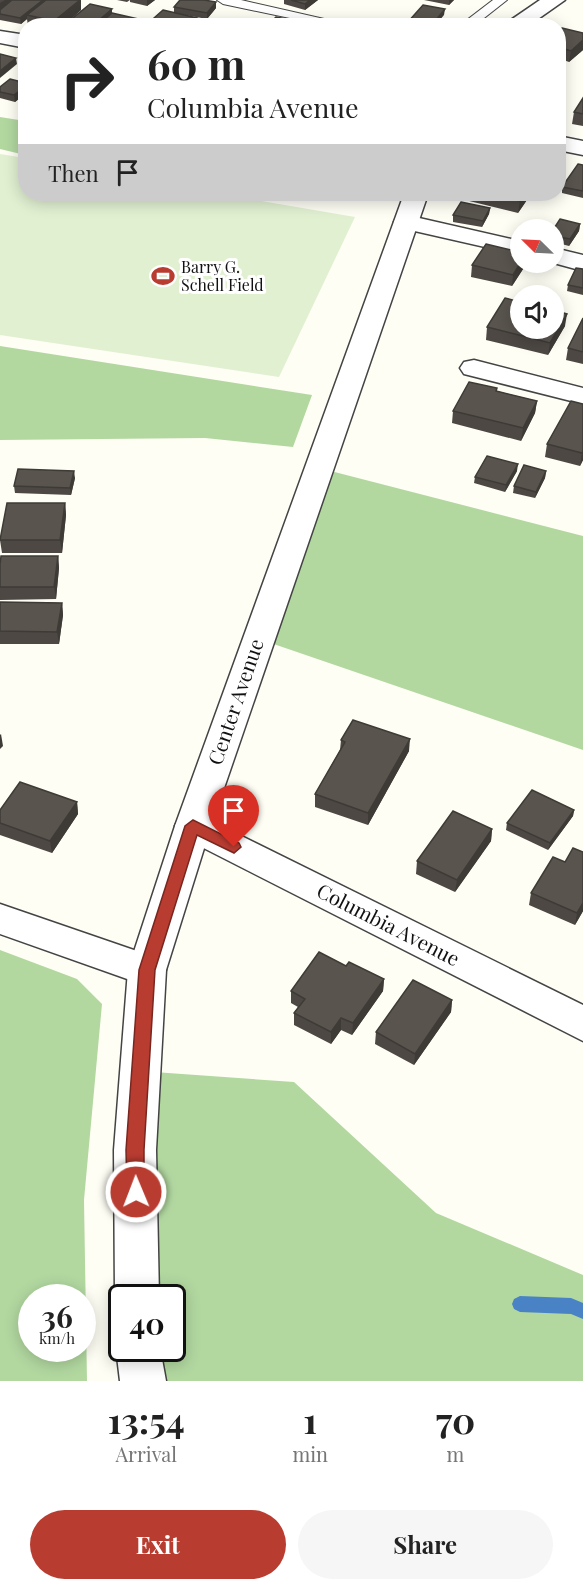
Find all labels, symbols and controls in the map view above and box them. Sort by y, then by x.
text: 60 m [147,35,245,91]
icon: right [48,42,126,120]
text: Columbia Avenue [147,89,359,125]
icon: arrive [111,156,144,189]
text: Then [48,158,99,188]
north arrow [510,219,564,273]
map controls [510,219,564,339]
place label: Barry G. Schell Field [181,256,264,295]
sports icon: Barry G. Schell Field [150,263,176,289]
button: sound [510,285,564,339]
street label: Center Avenue [200,635,269,768]
pin [208,785,259,847]
icon: arrive [217,794,250,827]
street label: Columbia Avenue [313,876,465,971]
position arrow [104,1160,168,1224]
speed limit sign: 40 [108,1284,186,1362]
text: 36 [41,1296,73,1336]
text: km/h [39,1328,75,1348]
text: 13:54 [108,1395,185,1443]
text: 1 [303,1395,317,1443]
text: 70 [436,1395,475,1443]
text: Arrival [115,1440,177,1467]
text: min [292,1440,328,1467]
text: m [447,1440,464,1467]
button: Exit [30,1510,286,1579]
button: Share [298,1510,553,1579]

